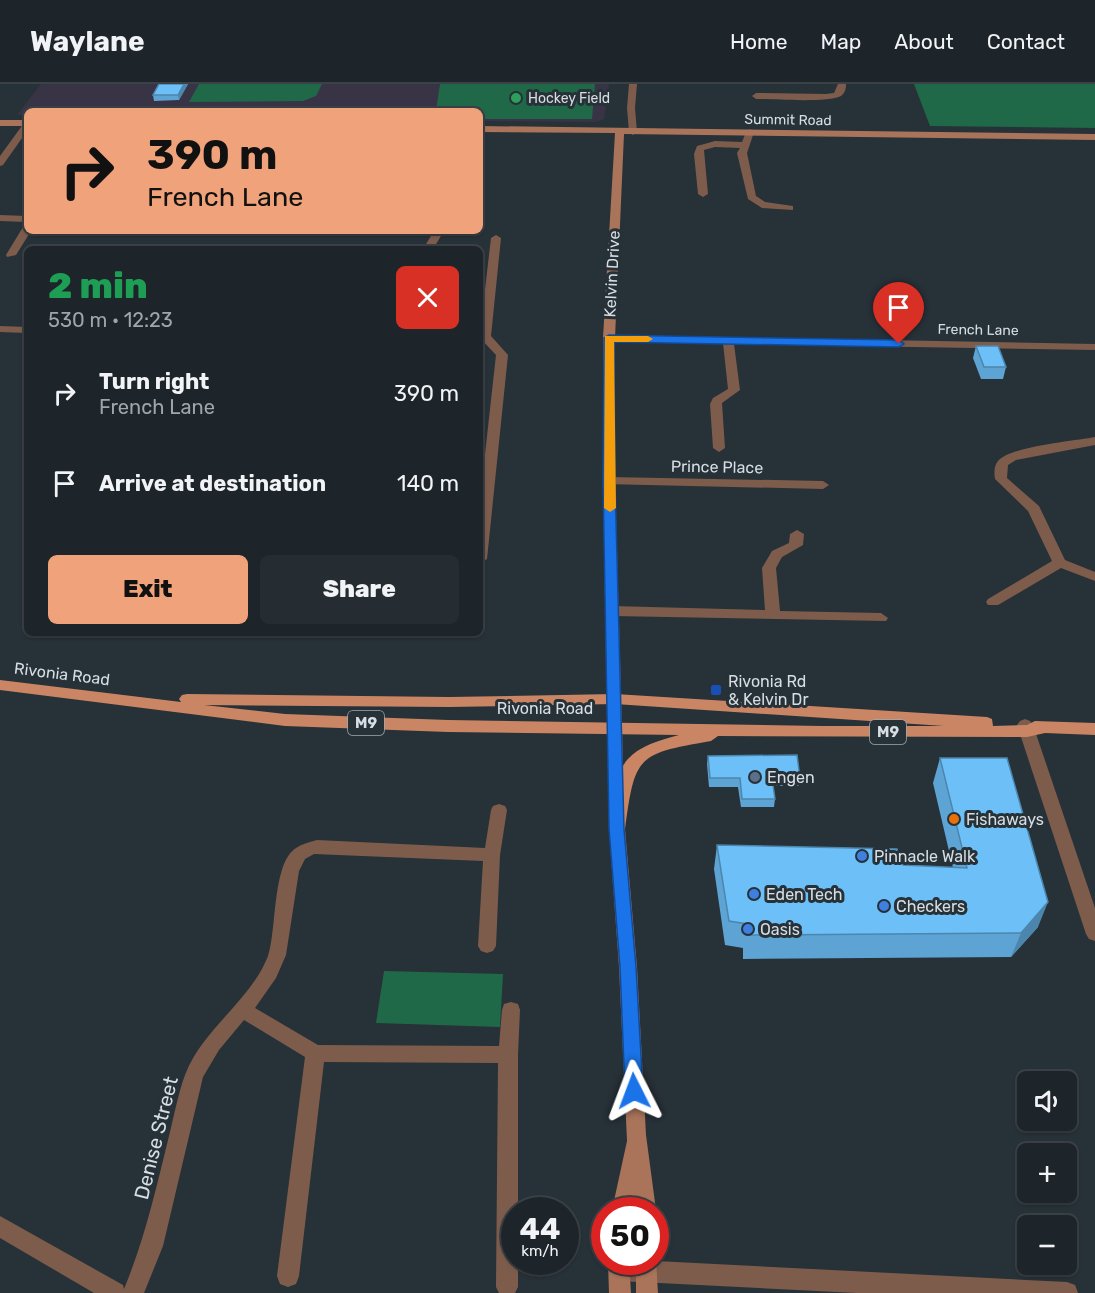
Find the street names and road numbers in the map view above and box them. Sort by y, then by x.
street label: Summit Road [744,111,832,129]
street label: Kelvin Drive [600,230,624,318]
street label: French Lane [937,321,1019,339]
street label: Prince Place [671,457,763,477]
street label: Rivonia Road [13,659,111,689]
street label: Rivonia Road [497,699,593,718]
road number: M9 [348,711,384,735]
road number: M9 [870,720,906,744]
street label: Denise Street [129,1074,183,1202]

